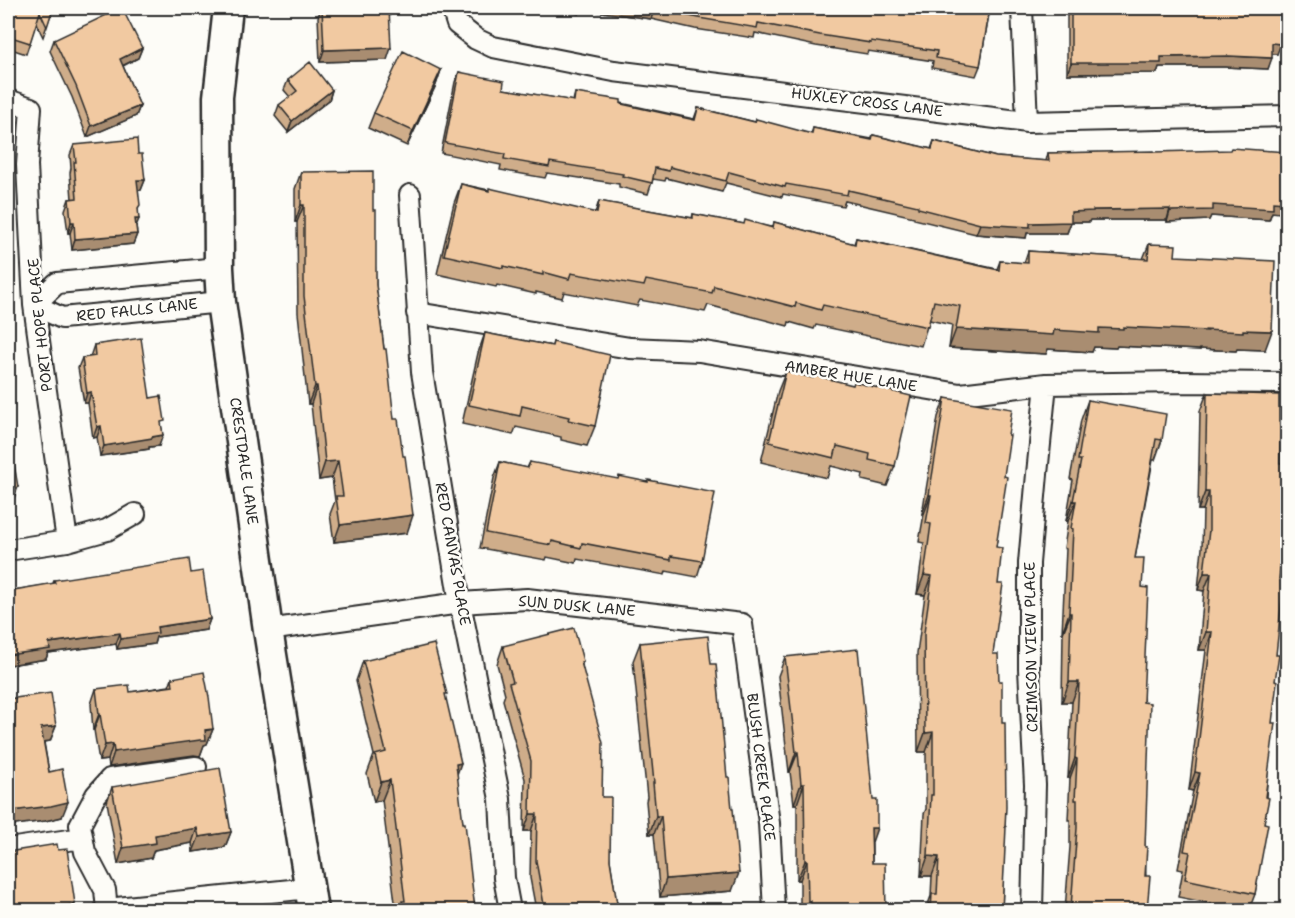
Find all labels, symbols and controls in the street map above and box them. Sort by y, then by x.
street label: HUXLEY CROSS LANE [790,83,944,121]
street label: PORT HOPE PLACE [23,257,57,393]
street label: RED FALLS LANE [75,294,199,326]
street label: AMBER HUE LANE [783,356,919,396]
street label: CRESTDALE LANE [225,396,263,526]
street label: RED CANVAS PLACE [431,481,475,627]
street label: CRIMSON VIEW PLACE [1020,562,1042,732]
street label: SUN DUSK LANE [518,591,636,621]
street label: BLUSH CREEK PLACE [742,692,780,842]

